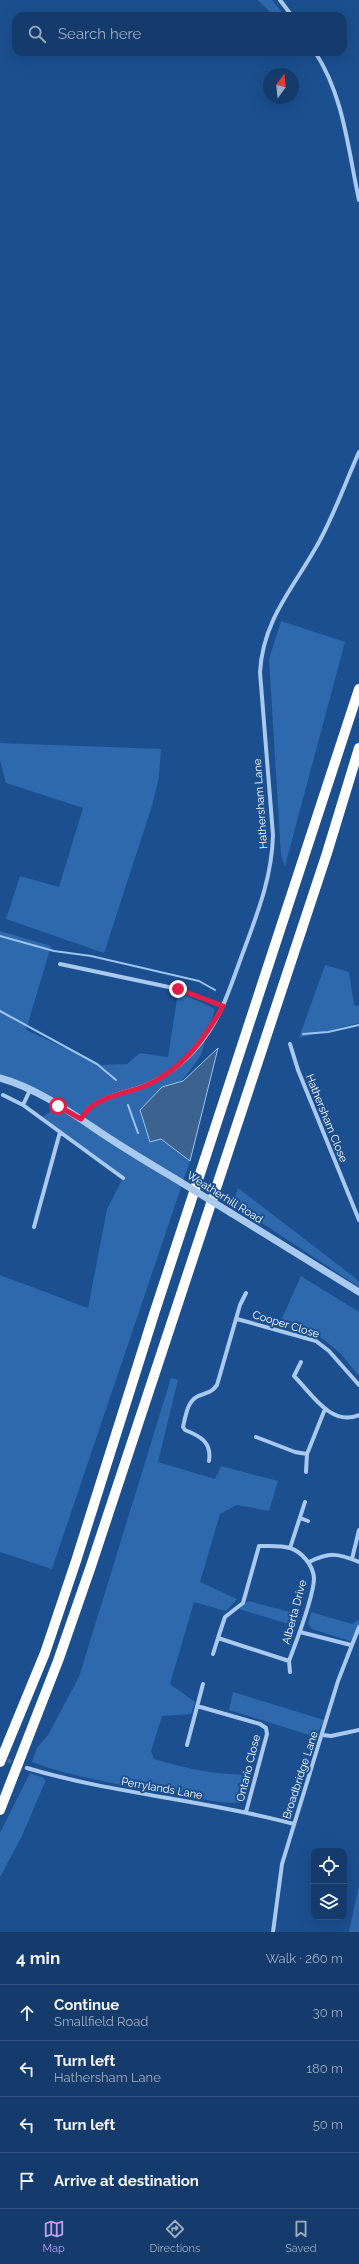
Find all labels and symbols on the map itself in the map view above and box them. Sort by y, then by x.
north arrow [263,68,299,104]
street label: Hathersham Lane [251,758,270,849]
route end [169,980,187,998]
street label: Hathersham Close [303,1072,350,1165]
route start [49,1097,67,1115]
street label: Weatherhill Road [184,1169,265,1226]
street label: Cooper Close [251,1308,321,1341]
street label: Alberta Drive [280,1578,309,1646]
street label: Broadbridge Lane [280,1729,321,1821]
street label: Ontario Close [234,1733,263,1803]
street label: Perrylands Lane [120,1775,204,1802]

